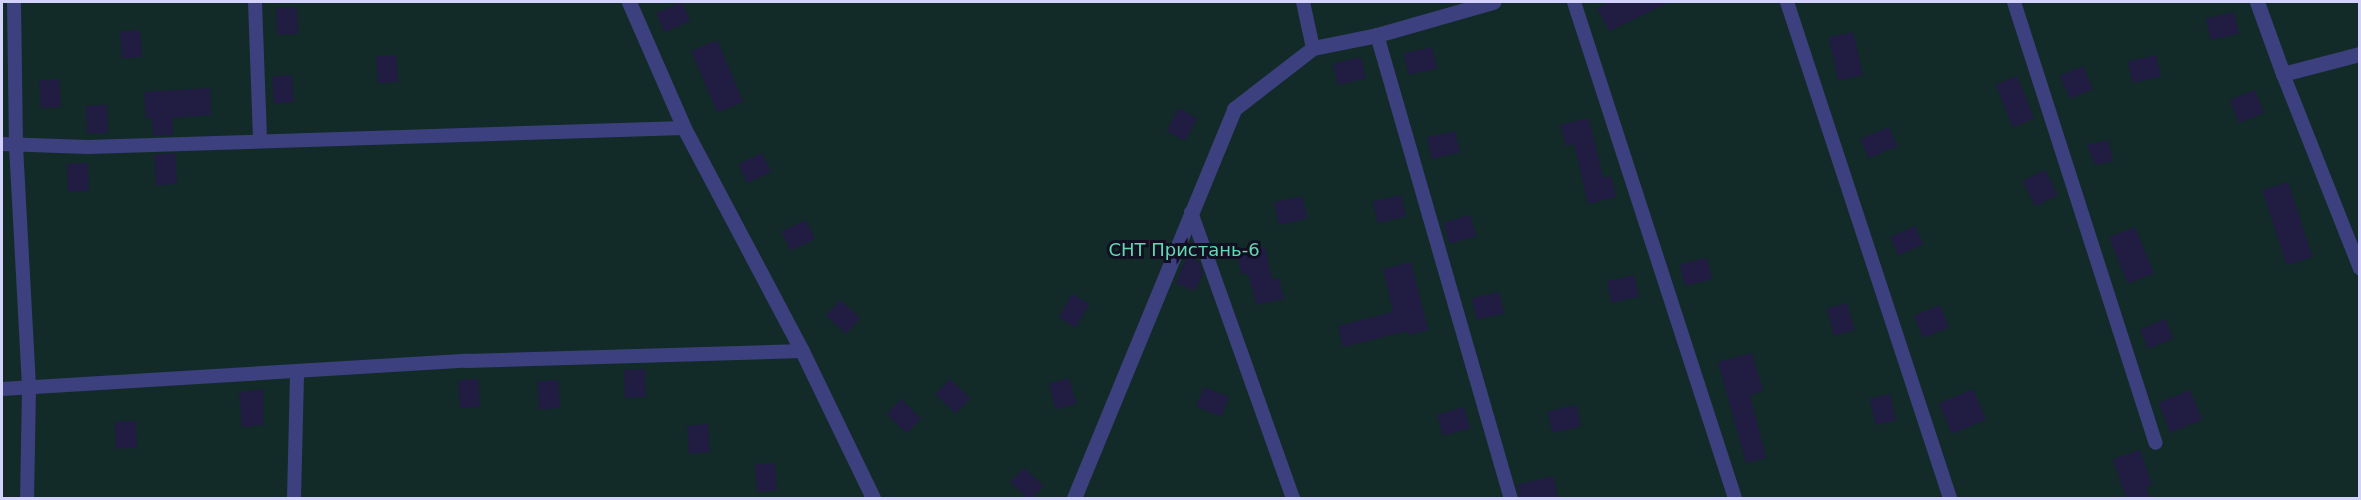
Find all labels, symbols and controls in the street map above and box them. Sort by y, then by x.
park label: СНТ Пристань-6 [1108,239,1260,261]

